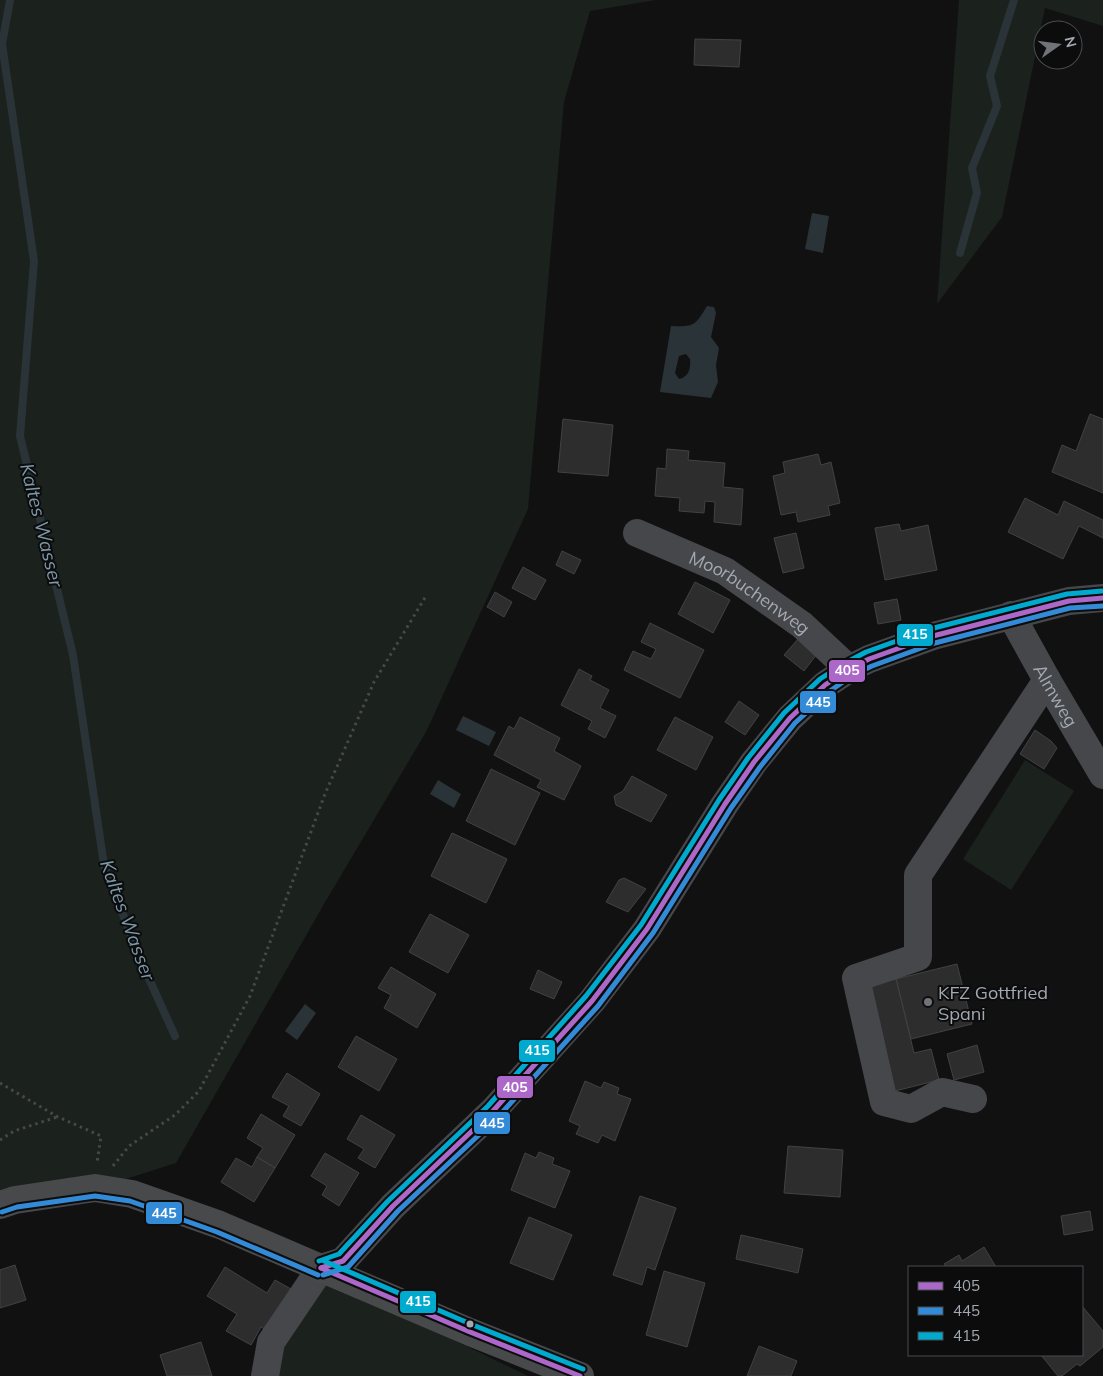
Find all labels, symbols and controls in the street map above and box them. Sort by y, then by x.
north arrow [1033,20,1083,70]
text: N [1061,35,1081,49]
water label: Kaltes Wasser [15,461,69,590]
street label: Moorbuchenweg [686,545,816,639]
line badge: 415 [896,623,934,647]
text: 415 [902,625,928,643]
line badge: 405 [828,659,866,683]
street label: Almweg [1029,660,1084,731]
text: 405 [834,661,860,679]
line badge: 445 [799,690,837,714]
text: 445 [805,693,831,711]
water label: Kaltes Wasser [95,856,161,985]
place label: KFZ Gottfried Spani [938,981,1048,1025]
marker: KFZ Gottfried Spani [922,996,934,1008]
line badge: 415 [518,1039,556,1063]
text: 415 [524,1041,550,1059]
line badge: 405 [496,1075,534,1099]
text: 405 [502,1078,528,1096]
line badge: 445 [473,1111,511,1135]
text: 445 [479,1114,505,1132]
line badge: 445 [145,1201,183,1225]
text: 445 [151,1204,177,1222]
legend [908,1266,1083,1356]
text: 405 [953,1276,980,1295]
line badge: 415 [399,1290,437,1314]
text: 415 [405,1292,431,1310]
text: 445 [953,1301,980,1320]
unlabelled marker [465,1319,475,1329]
text: 415 [953,1326,980,1345]

